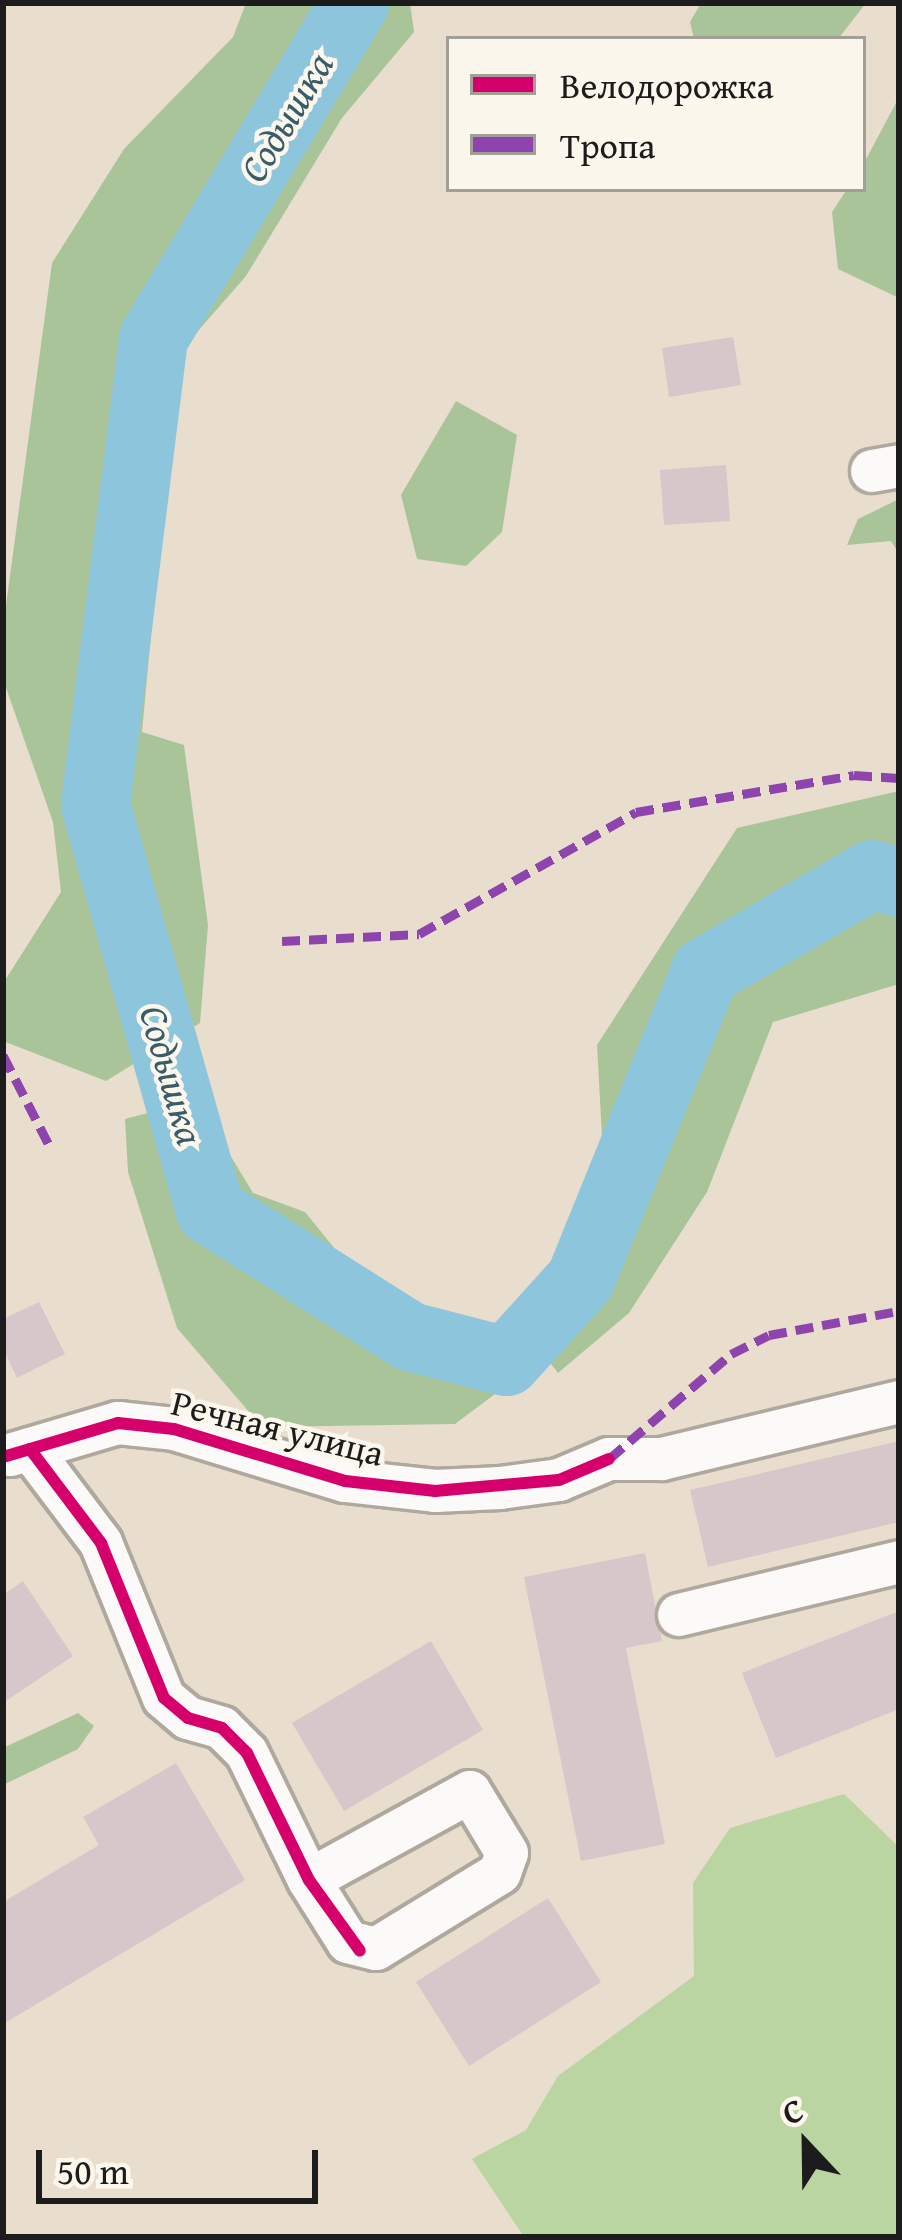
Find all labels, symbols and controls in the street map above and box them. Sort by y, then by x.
legend [446,36,866,192]
water label: Содышка [229,44,343,190]
text: Велодорожка [560,58,774,111]
text: Тропа [560,118,655,171]
water label: Содышка [130,1000,214,1150]
street label: Речная улица [168,1380,388,1474]
north arrow [746,2084,866,2204]
text: С [775,2085,810,2136]
scale bar [42,2126,324,2200]
text: 50 m [57,2144,129,2197]

